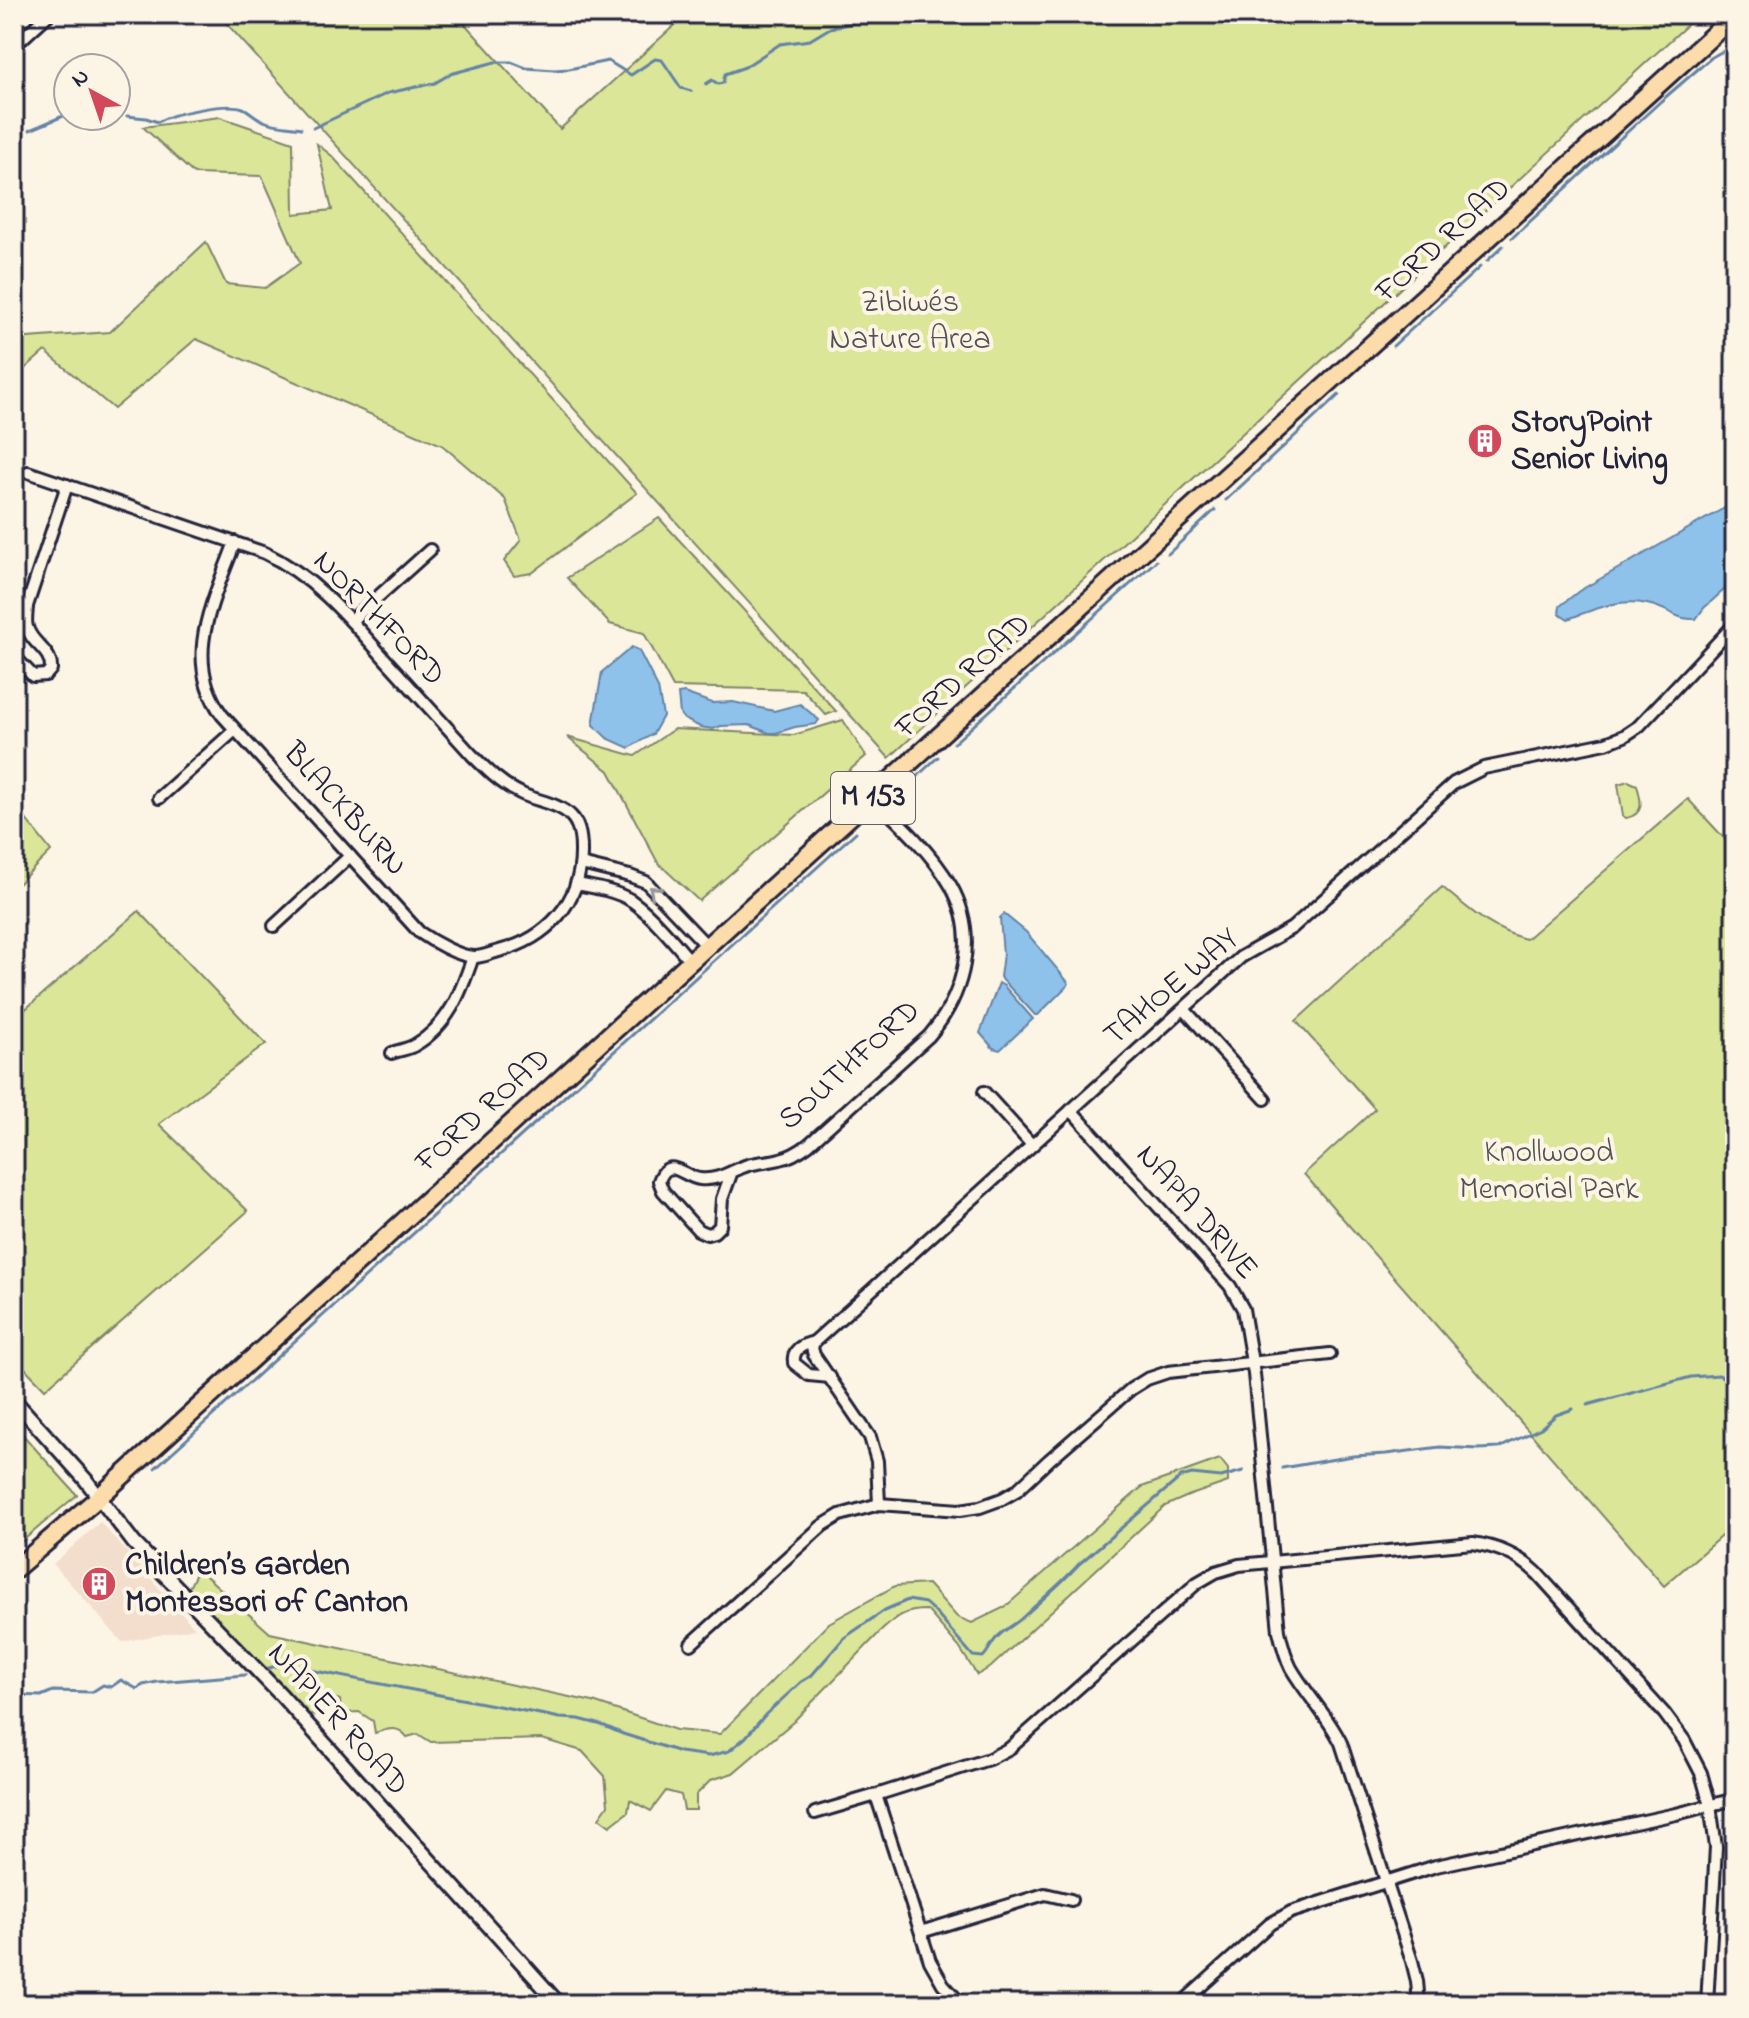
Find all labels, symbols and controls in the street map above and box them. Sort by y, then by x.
north arrow [52,52,132,132]
text: N [65,62,97,96]
street label: FORD ROAD [1365,167,1522,316]
park label: Zibiwés Nature Area [829,280,991,364]
place label: StoryPoint Senior Living [1511,400,1668,485]
building icon: StoryPoint Senior Living [1466,422,1504,460]
street label: NORTHFORD [301,540,455,698]
street label: FORD ROAD [885,603,1042,752]
street label: BLACKBURN [270,731,417,888]
road number: M 153 [831,772,915,824]
one-way arrow [648,886,663,901]
street label: TAHOE WAY [1094,917,1250,1059]
street label: SOUTHFORD [768,989,932,1143]
street label: FORD ROAD [405,1037,562,1186]
park label: Knollwood Memorial Park [1459,1130,1640,1214]
street label: NAPA DRIVE [1124,1135,1268,1291]
place label: Children’s Garden Montessori of Canton [125,1543,408,1627]
building icon: Children’s Garden Montessori of Canton [80,1565,118,1603]
street label: NAPIER ROAD [255,1633,419,1807]

